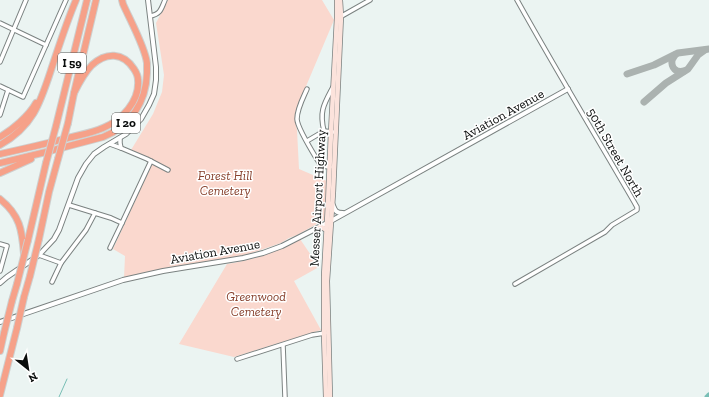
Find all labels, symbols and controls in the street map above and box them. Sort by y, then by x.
road number: I 59 [58,53,86,73]
street label: Aviation Avenue [460,86,547,143]
street label: 50th Street North [584,105,647,200]
road number: I 20 [112,113,140,133]
street label: Messer Airport Highway [306,129,329,267]
park label: Forest Hill Cemetery [198,168,252,198]
street label: Aviation Avenue [169,236,261,267]
park label: Greenwood Cemetery [226,289,286,319]
north arrow [8,349,48,389]
text: N [25,370,40,385]

